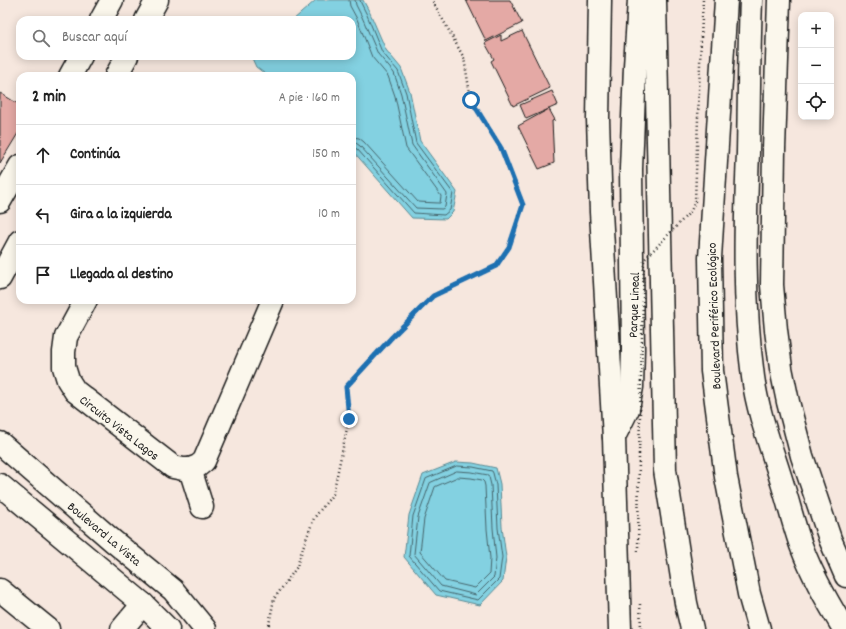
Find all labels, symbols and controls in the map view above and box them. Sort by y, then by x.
map controls [798,12,834,120]
button: + [798,12,834,48]
search box [16,16,356,60]
icon: search [30,27,52,49]
text: Buscar aquí [62,27,127,49]
button: − [798,48,834,84]
button: locate [798,84,834,120]
text: 2 min [32,86,66,110]
text: A pie · 160 m [279,89,340,108]
route start [462,91,480,109]
icon: ahead [32,144,54,166]
text: Continúa [70,144,120,166]
text: 150 m [312,145,340,164]
icon: left [32,204,54,226]
text: Gira a la izquierda [70,204,171,226]
text: 10 m [318,205,340,224]
street label: Boulevard Periférico Ecológico [703,242,728,390]
icon: arrive [32,264,54,286]
text: Llegada al destino [70,264,173,286]
street label: Parque Lineal [625,272,646,338]
street label: Circuito Vista Lagos [74,392,162,466]
route end [340,410,358,428]
street label: Boulevard La Vista [62,498,145,572]

